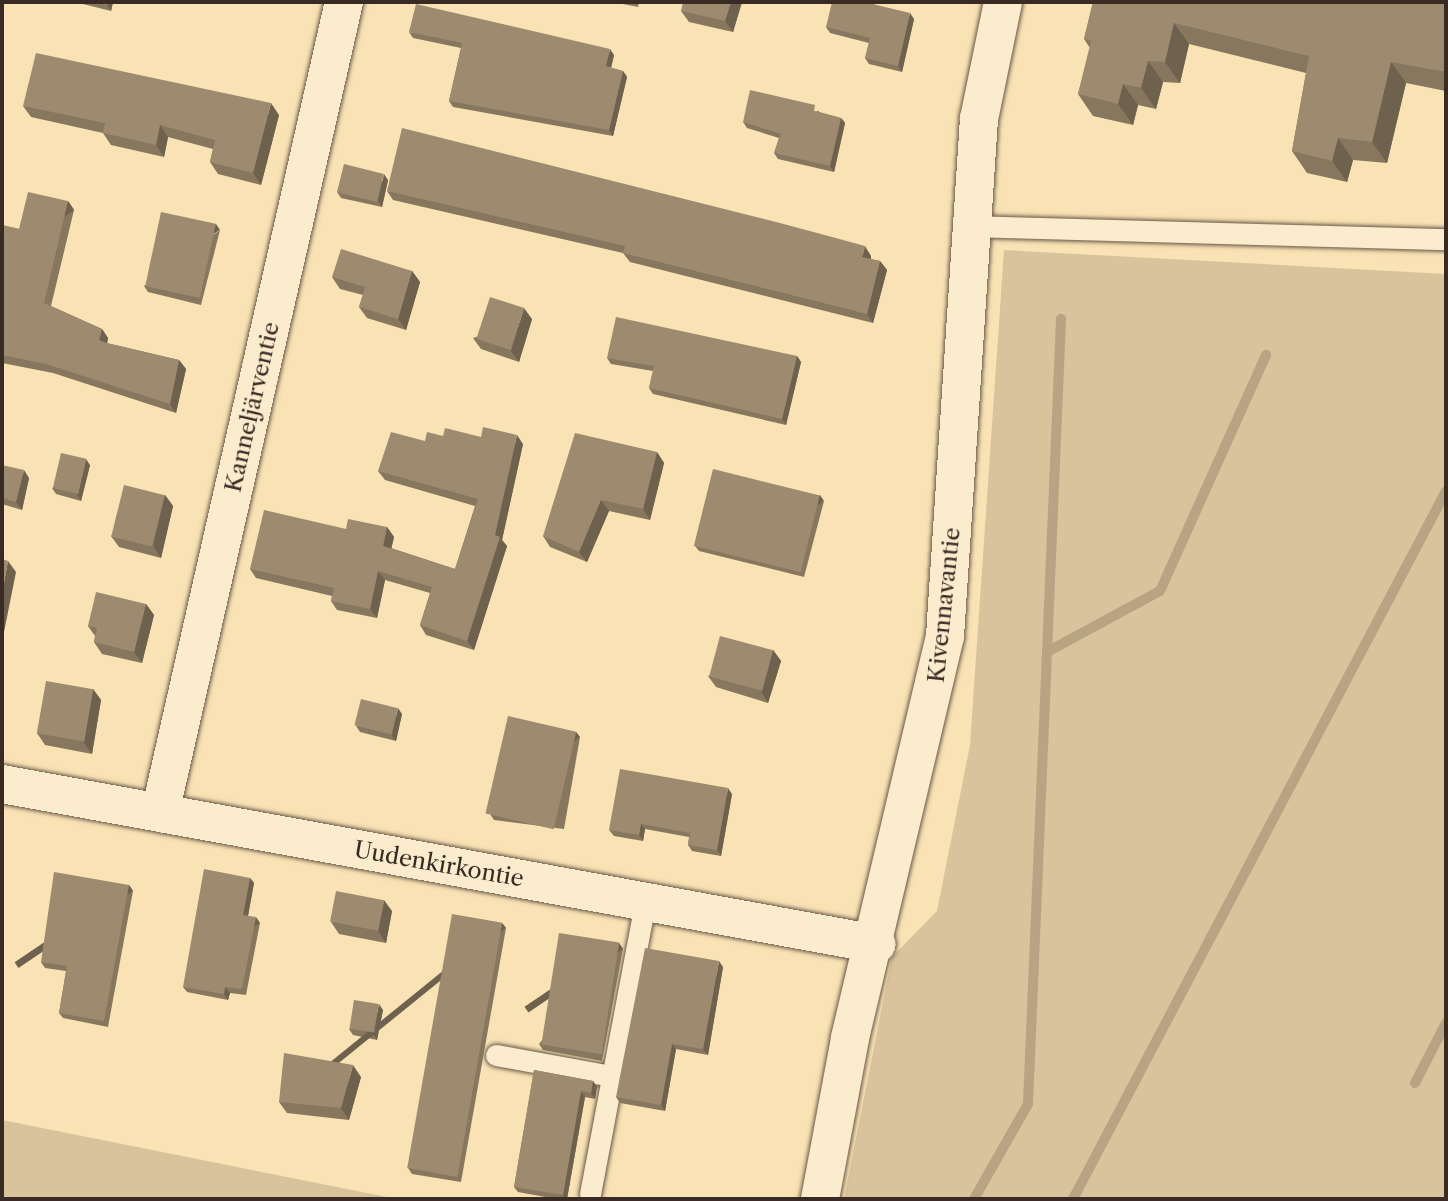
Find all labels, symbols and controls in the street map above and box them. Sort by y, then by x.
street label: Kanneljärventie [219,319,285,495]
street label: Kivennavantie [922,526,966,684]
street label: Uudenkirkontie [352,836,526,892]

